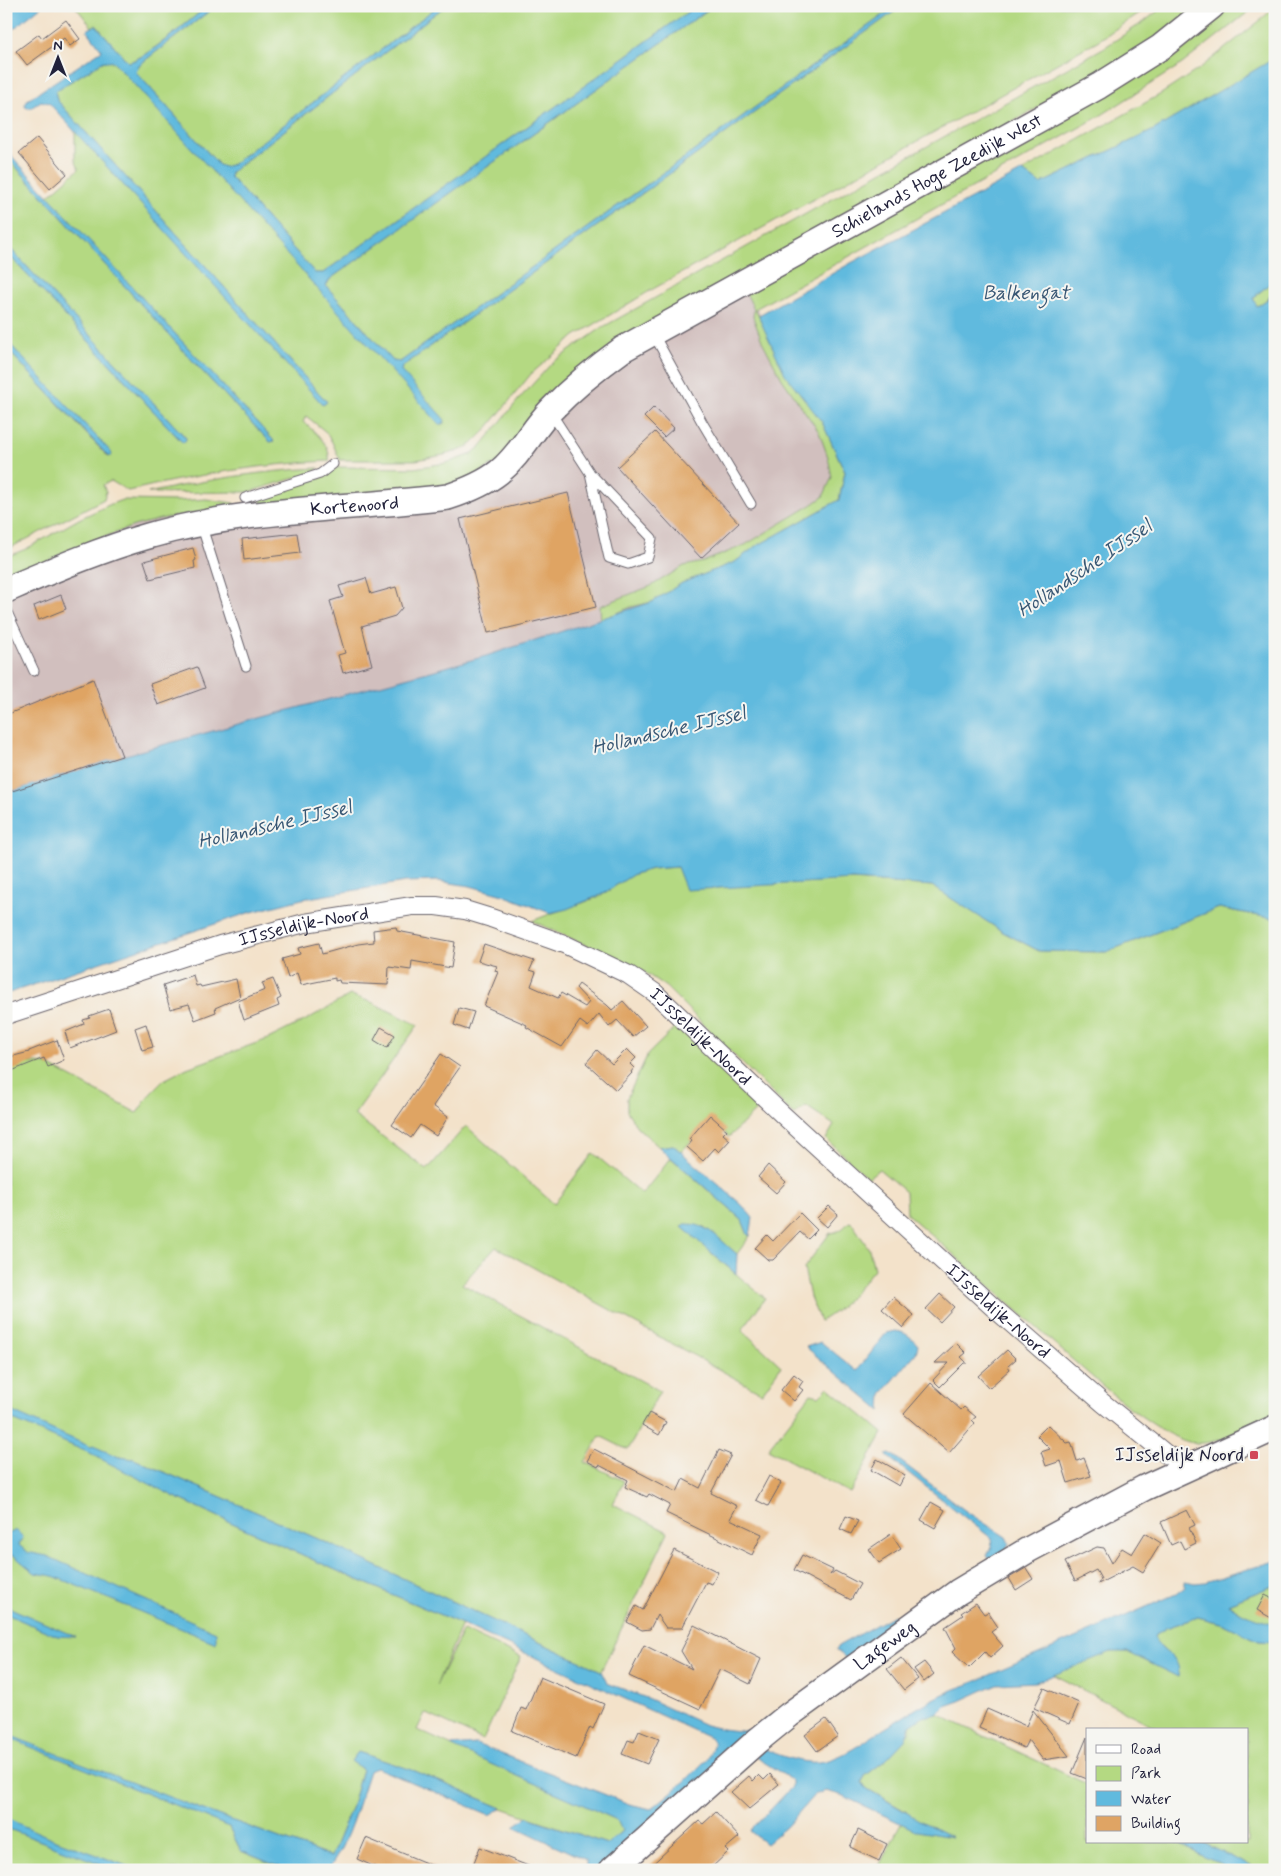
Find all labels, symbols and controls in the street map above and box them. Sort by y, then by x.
north arrow [32,32,82,82]
text: N [53,37,63,55]
street label: Schielands Hoge Zeedijk West [827,107,1046,244]
water label: Balkengat [983,280,1072,309]
street label: Kortenoord [309,490,400,522]
water label: Hollandsche IJssel [1012,513,1159,624]
water label: Hollandsche IJssel [589,700,750,762]
water label: Hollandsche IJssel [195,794,356,856]
street label: IJsseldijk-Noord [236,901,371,952]
street label: IJsseldijk-Noord [644,982,757,1091]
street label: IJsseldijk-Noord [941,1258,1056,1365]
place label: IJsseldijk Noord [1115,1443,1244,1469]
marker: IJsseldijk Noord [1248,1449,1260,1461]
street label: Lageweg [849,1614,922,1676]
legend [1086,1728,1248,1844]
text: Road [1131,1740,1161,1760]
text: Park [1131,1764,1161,1784]
text: Water [1131,1790,1171,1810]
text: Building [1131,1814,1181,1835]

